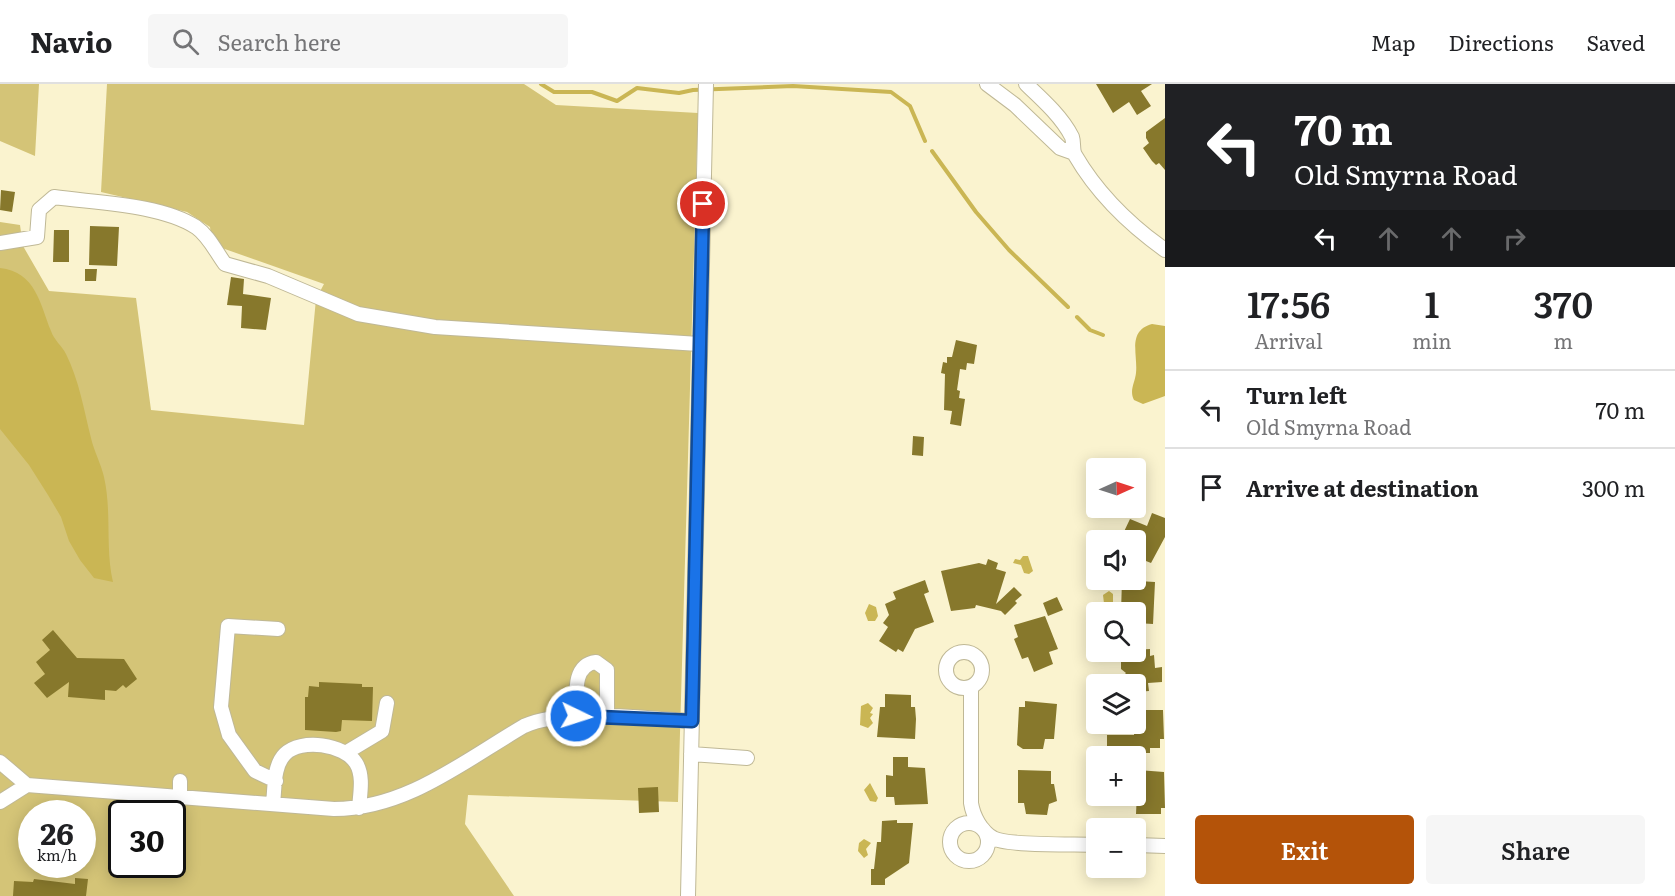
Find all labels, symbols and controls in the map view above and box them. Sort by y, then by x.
search box [148,14,568,68]
text: Navio [30,20,112,62]
icon: search [169,25,202,58]
text: Search here [217,25,341,58]
text: Map [1371,26,1416,57]
text: Directions [1449,26,1554,57]
text: Saved [1587,26,1645,57]
text: 70 m [1294,96,1393,158]
icon: left [1195,108,1273,186]
text: Old Smyrna Road [1294,153,1517,193]
pin [677,178,728,229]
icon: arrive [686,187,719,220]
icon: left [1309,222,1342,255]
icon: ahead [1372,222,1405,255]
icon: ahead [1435,222,1468,255]
icon: right [1498,222,1531,255]
text: 17:56 [1247,276,1330,329]
text: 1 [1424,276,1439,329]
text: 370 [1533,276,1593,329]
text: Arrival [1254,325,1323,355]
text: min [1412,325,1452,355]
text: m [1554,325,1573,355]
text: Turn left [1246,378,1347,411]
icon: left [1195,393,1228,426]
text: 70 m [1595,393,1645,426]
text: Old Smyrna Road [1246,411,1412,441]
north arrow [1086,458,1146,518]
map controls [1086,458,1146,878]
icon: arrive [1195,471,1228,504]
text: Arrive at destination [1246,471,1479,504]
text: 300 m [1582,471,1645,504]
button: sound [1086,530,1146,590]
button: search [1086,602,1146,662]
button: layers [1086,674,1146,734]
position arrow [544,684,608,748]
button: + [1086,746,1146,806]
speed limit sign: 30 [108,800,186,878]
text: 26 [40,810,74,854]
button: Exit [1195,815,1414,884]
button: Share [1426,815,1645,884]
button: − [1086,818,1146,878]
text: km/h [37,843,77,866]

